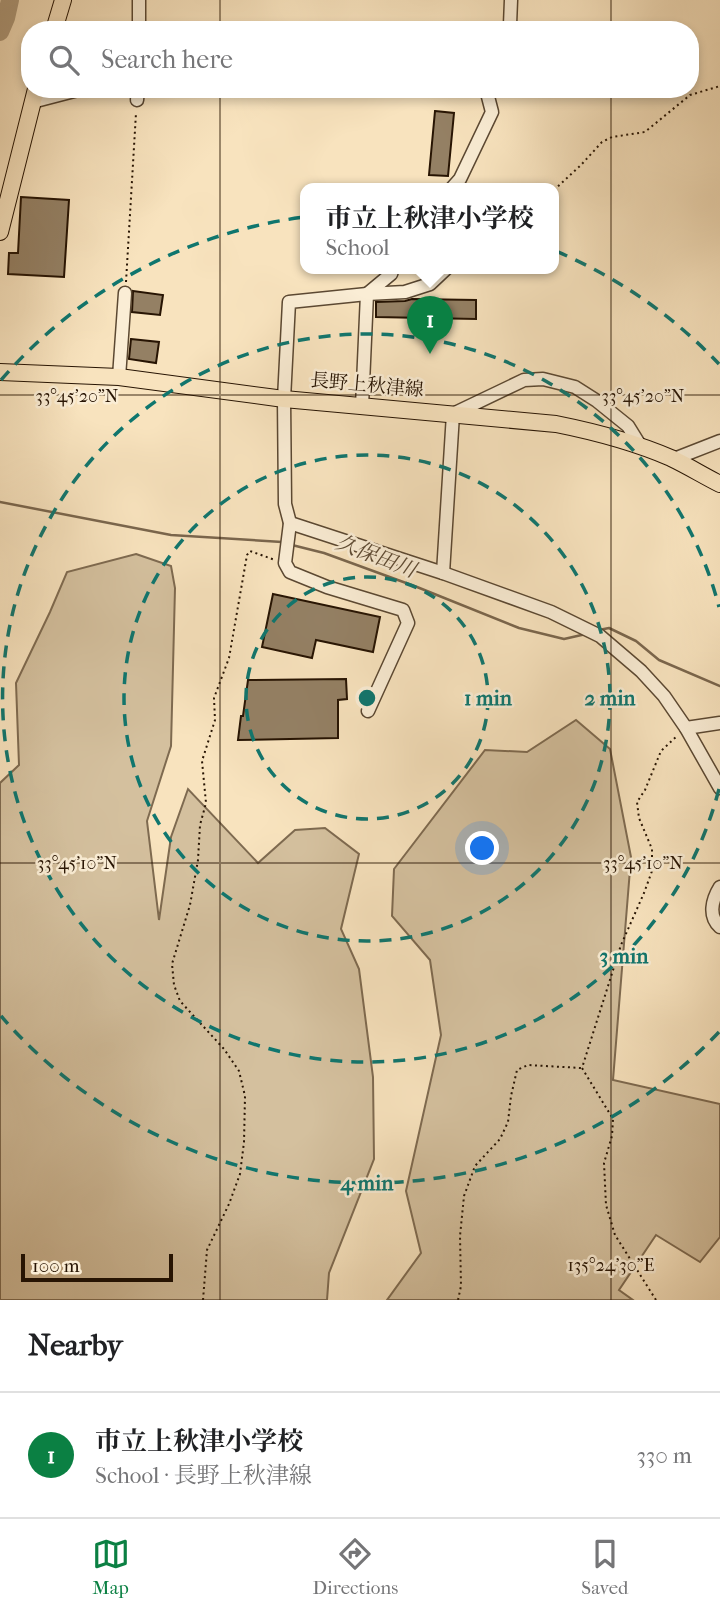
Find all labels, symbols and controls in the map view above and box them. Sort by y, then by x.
search box [21,21,699,98]
icon: search [45,41,83,79]
text: Search here [101,44,233,75]
popup [300,183,559,274]
text: 市立上秋津小学校 [325,203,534,234]
text: School [325,234,390,261]
pin: 1 [407,296,453,354]
street label: 長野上秋津線 [309,369,425,401]
text: 33°45'20"N [36,386,119,407]
text: 33°45'20"N [602,386,685,407]
water label: 久保田川 [332,530,421,583]
centre of rings [355,686,379,710]
text: 1 min [464,686,513,710]
text: 2 min [584,686,636,710]
your location [465,831,499,865]
text: 33°45'10"N [37,853,117,874]
text: 33°45'10"N [603,853,683,874]
text: 3 min [600,944,649,968]
text: 4 min [340,1171,394,1196]
scale bar [21,1251,173,1283]
text: 100 m [32,1255,80,1277]
text: 135°24'30"E [567,1255,655,1276]
text: Nearby [28,1328,123,1363]
text: 市立上秋津小学校 [95,1426,303,1457]
text: 1 [47,1442,55,1469]
text: 330 m [636,1442,692,1469]
text: School · 長野上秋津線 [95,1462,312,1489]
tab: Map [92,1535,130,1599]
tab: Directions [313,1535,398,1599]
tab: Saved [581,1535,628,1599]

